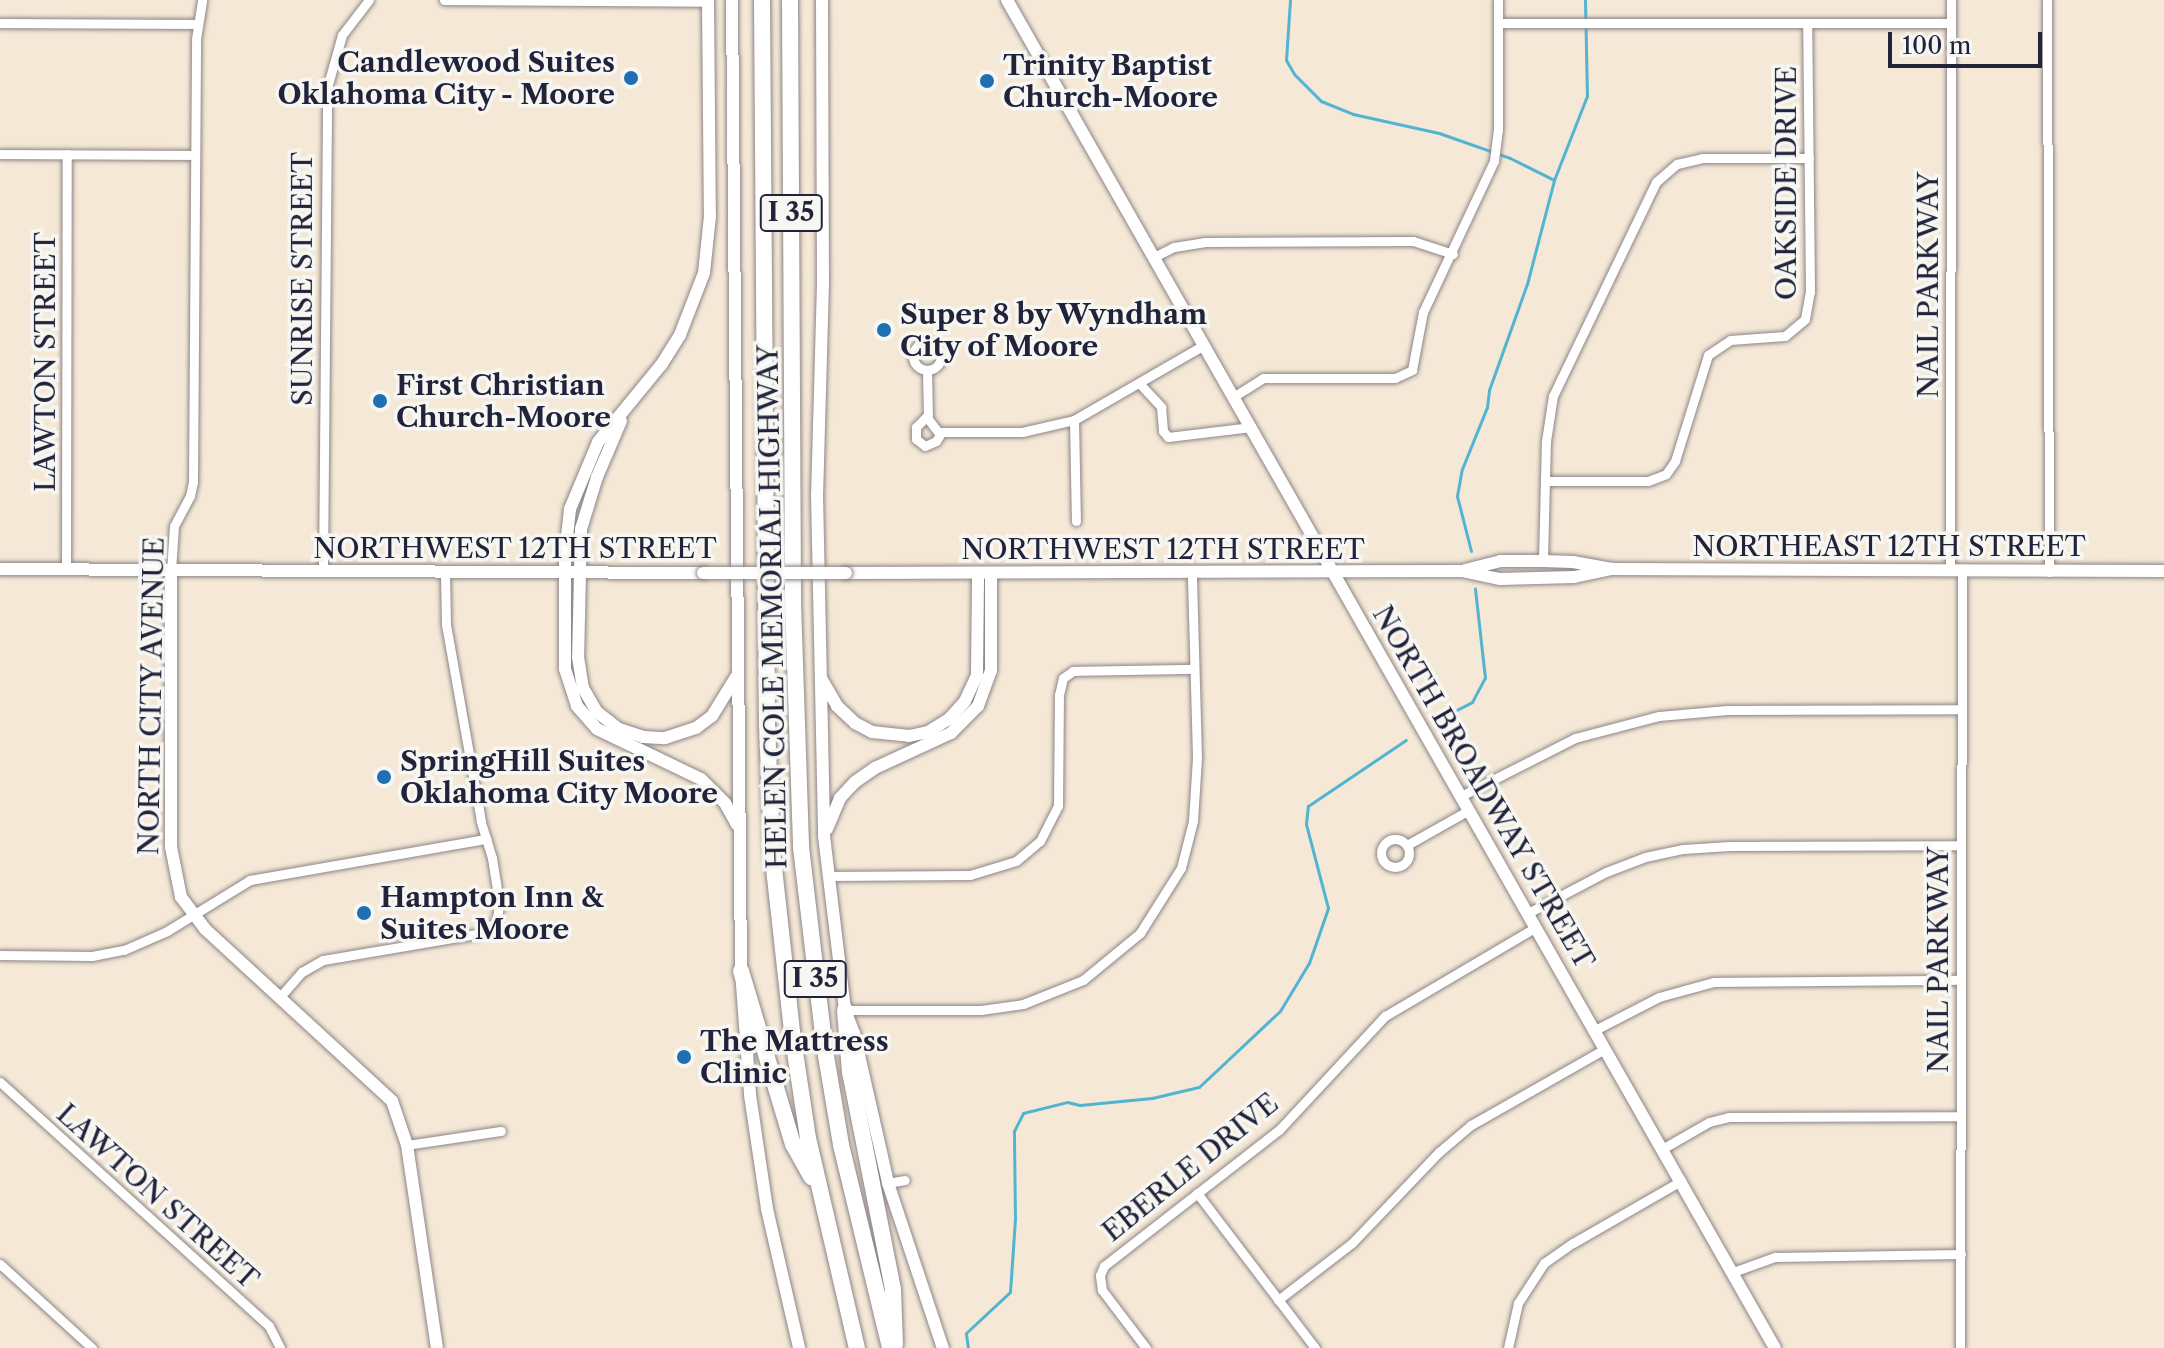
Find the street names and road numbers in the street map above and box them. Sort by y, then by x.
street label: OAKSIDE DRIVE [1769,66,1803,300]
street label: SUNRISE STREET [285,152,319,406]
street label: NAIL PARKWAY [1911,172,1945,398]
road number: I 35 [759,191,823,235]
street label: LAWTON STREET [28,232,62,492]
street label: HELEN COLE MEMORIAL HIGHWAY [751,344,793,870]
street label: NORTHEAST 12TH STREET [1692,529,2086,563]
street label: NORTHWEST 12TH STREET [313,531,717,565]
street label: NORTHWEST 12TH STREET [961,532,1365,566]
street label: NORTH CITY AVENUE [131,535,171,857]
street label: NORTH BROADWAY STREET [1366,599,1602,975]
street label: NAIL PARKWAY [1921,847,1955,1073]
road number: I 35 [783,957,847,1001]
street label: EBERLE DRIVE [1095,1086,1285,1248]
street label: LAWTON STREET [50,1097,266,1295]

